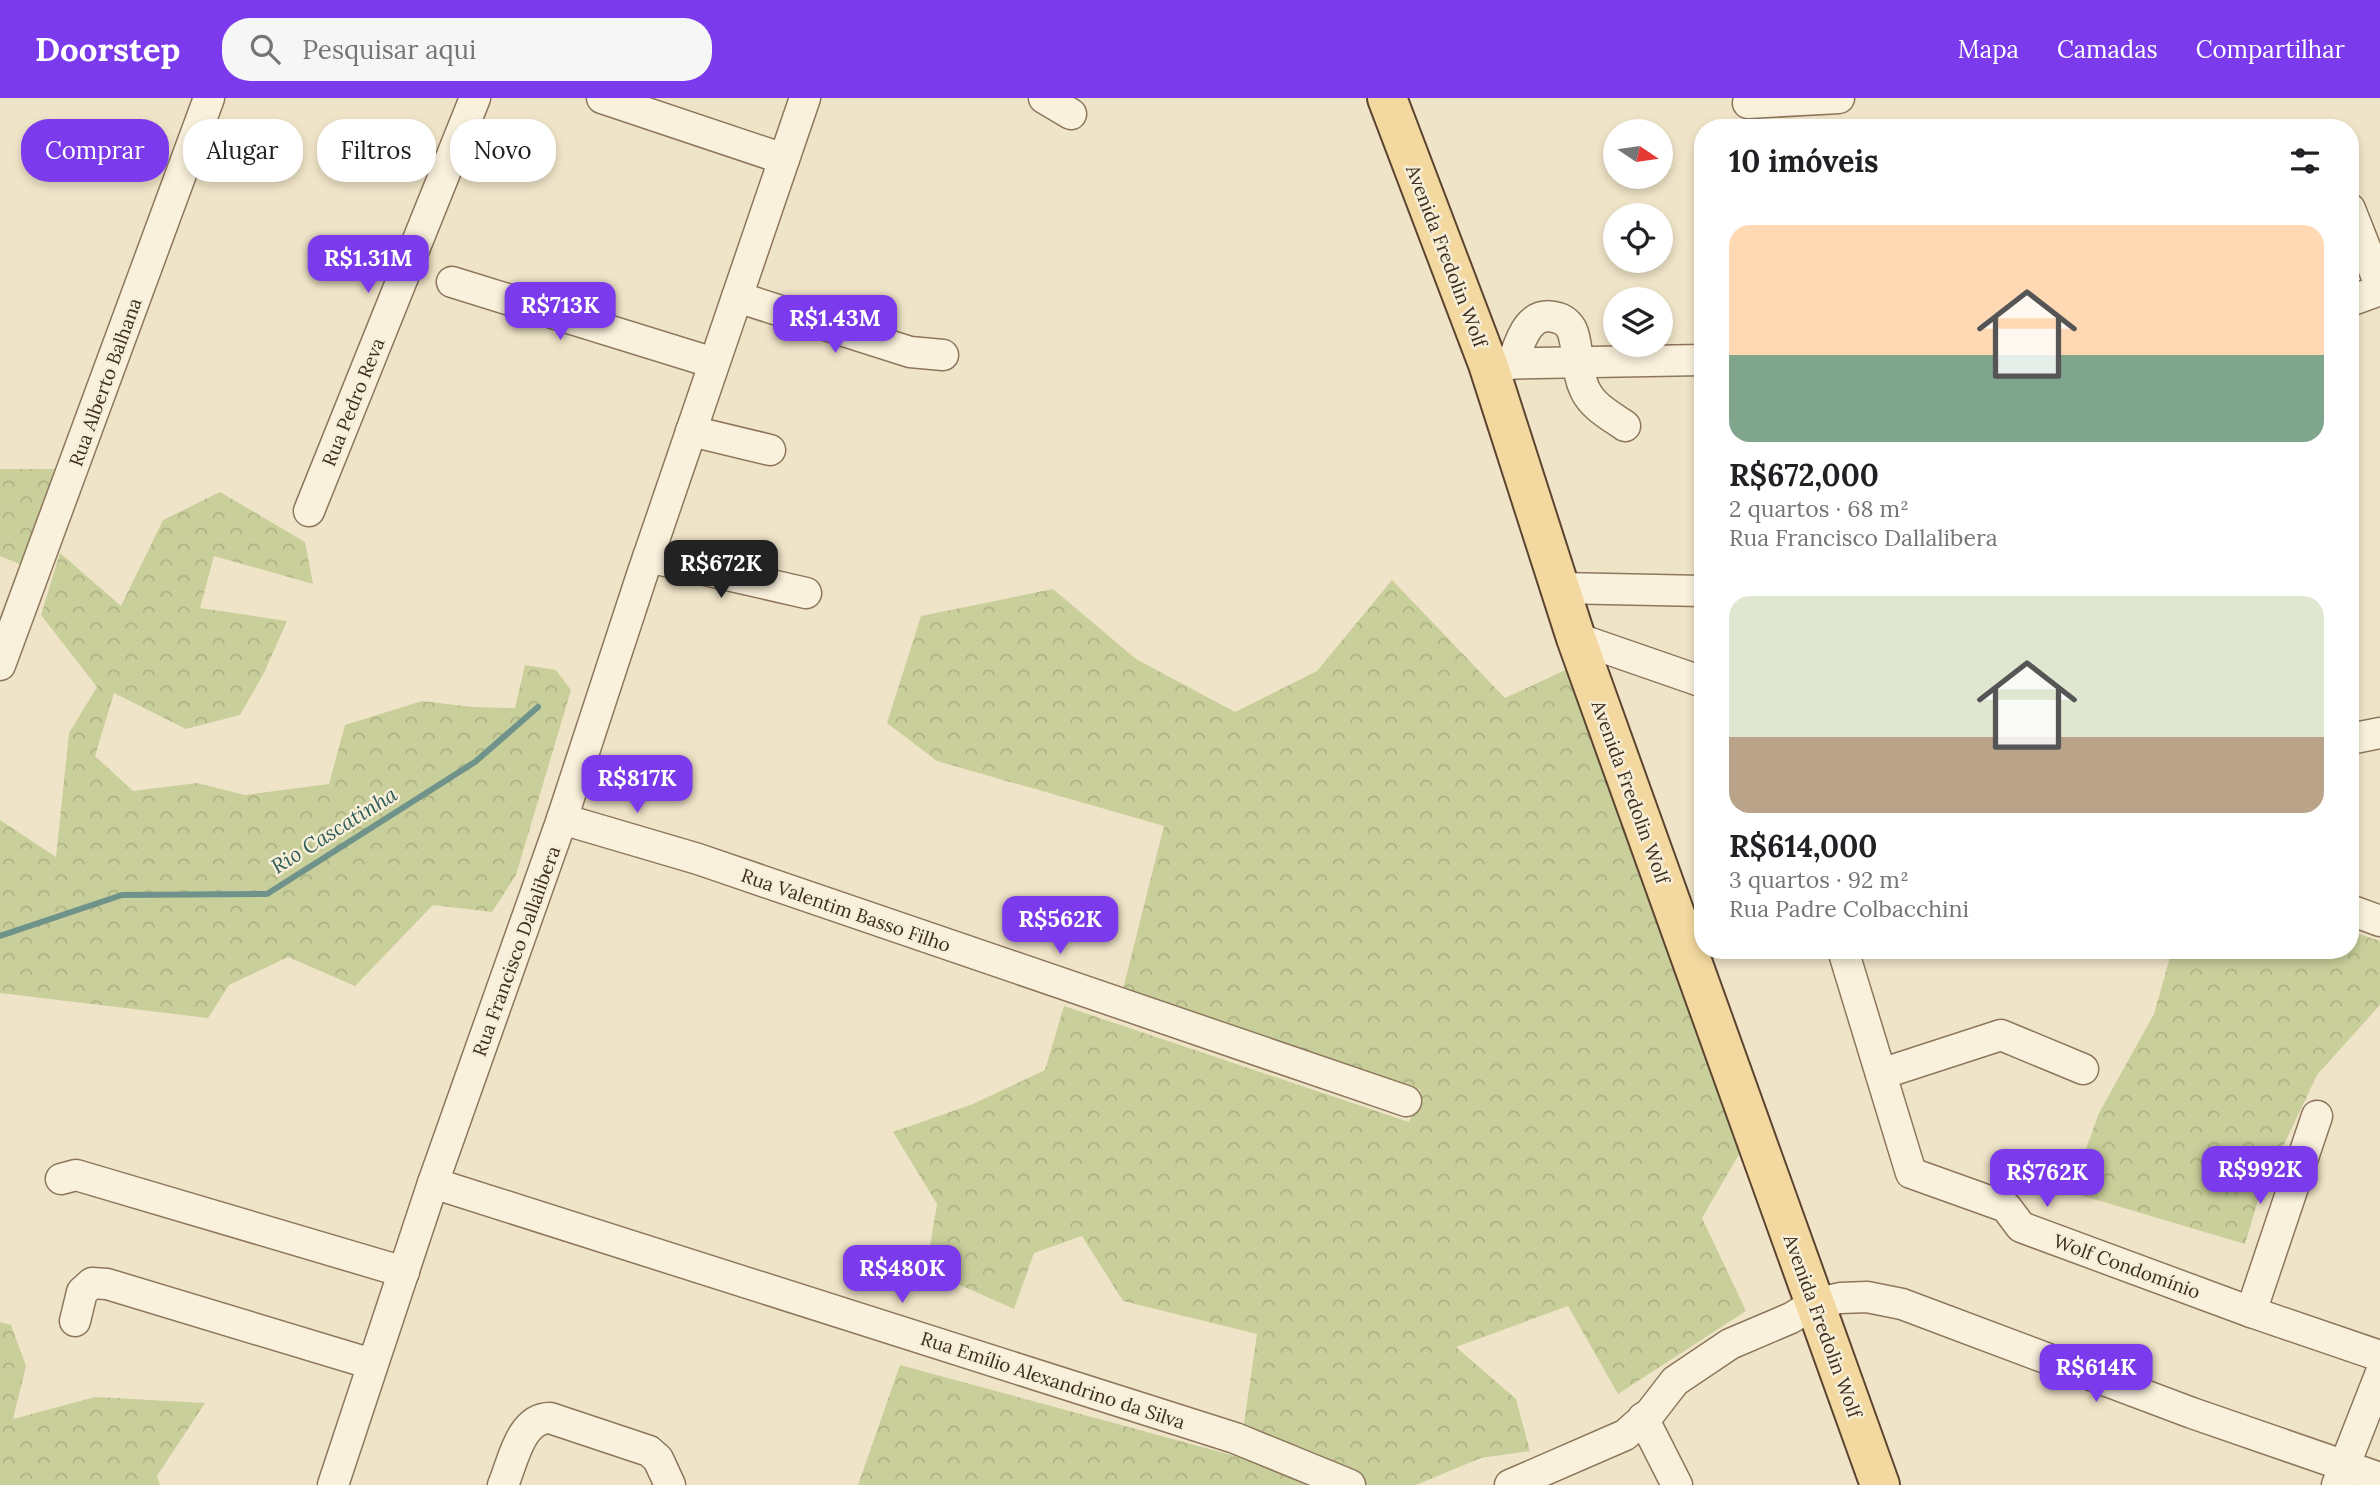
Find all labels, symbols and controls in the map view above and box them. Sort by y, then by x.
search box [222,18,712,81]
text: Doorstep [35,28,180,70]
icon: search [246,30,284,68]
text: Pesquisar aqui [302,33,476,66]
text: Mapa [1958,34,2019,65]
text: Camadas [2057,34,2158,65]
text: Compartilhar [2196,34,2345,65]
chip: Comprar [21,119,169,182]
chip: Alugar [183,119,303,182]
chip: Filtros [317,119,436,182]
chip: Novo [450,119,556,182]
north arrow [1603,119,1673,189]
map controls [1603,119,1673,357]
text: 10 imóveis [1729,142,1879,180]
icon: filters [2286,142,2324,180]
street label: Avenida Fredolin Wolf [1401,161,1493,352]
button: locate [1603,203,1673,273]
pin: R$1.31M [303,236,433,295]
text: R$1.31M [324,243,412,272]
icon: home [1964,271,2090,397]
pin: R$713K [503,282,617,342]
button: layers [1603,287,1673,357]
text: R$713K [521,290,599,319]
street label: Rua Alberto Balhana [63,294,147,470]
pin: R$1.43M [770,296,900,355]
text: R$1.43M [789,303,881,332]
street label: Rua Pedro Reva [316,334,390,470]
text: R$672,000 [1729,456,1879,494]
text: 2 quartos · 68 m² [1729,494,1909,523]
text: Rua Francisco Dallalibera [1729,523,1998,552]
pin: R$672K [664,540,778,600]
text: R$672K [680,548,762,577]
icon: home [1964,642,2090,768]
street label: Avenida Fredolin Wolf [1586,696,1676,888]
pin: R$817K [580,756,694,815]
text: R$817K [598,763,676,792]
water label: Rio Cascatinha [266,780,402,880]
text: R$614,000 [1729,827,1877,865]
street label: Rua Francisco Dallalibera [467,842,565,1059]
street label: Rua Valentim Basso Filho [738,863,954,957]
text: 3 quartos · 92 m² [1729,865,1909,894]
text: Rua Padre Colbacchini [1729,894,1969,923]
pin: R$562K [1003,896,1117,956]
text: R$562K [1018,904,1102,933]
pin: R$992K [2203,1146,2317,1206]
pin: R$762K [1990,1150,2104,1209]
text: R$992K [2218,1154,2302,1183]
text: R$762K [2006,1157,2088,1186]
street label: Wolf Condomínio [2050,1228,2204,1304]
street label: Avenida Fredolin Wolf [1778,1230,1868,1422]
pin: R$480K [845,1246,959,1305]
text: R$480K [859,1253,945,1282]
street label: Rua Emílio Alexandrino da Silva [918,1326,1188,1434]
pin: R$614K [2039,1344,2153,1404]
text: R$614K [2056,1352,2136,1381]

